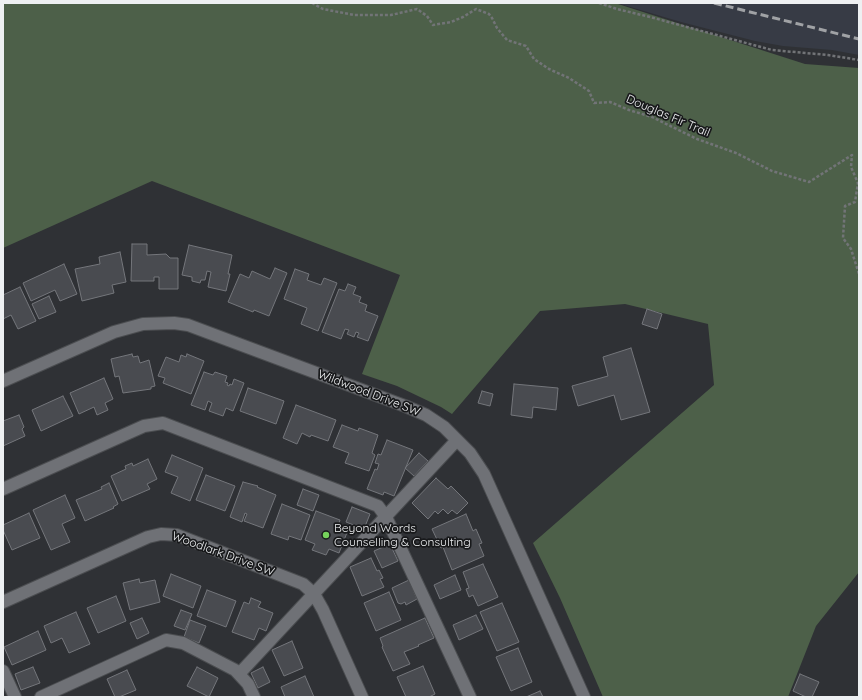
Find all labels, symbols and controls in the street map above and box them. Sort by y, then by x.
street label: Douglas Fir Trail [624,92,712,140]
street label: Wildwood Drive SW [316,367,422,419]
place label: Beyond Words Counselling & Consulting [334,521,471,549]
street label: Woodlark Drive SW [170,529,276,579]
marker: Beyond Words Counselling & Consulting [321,530,331,540]

